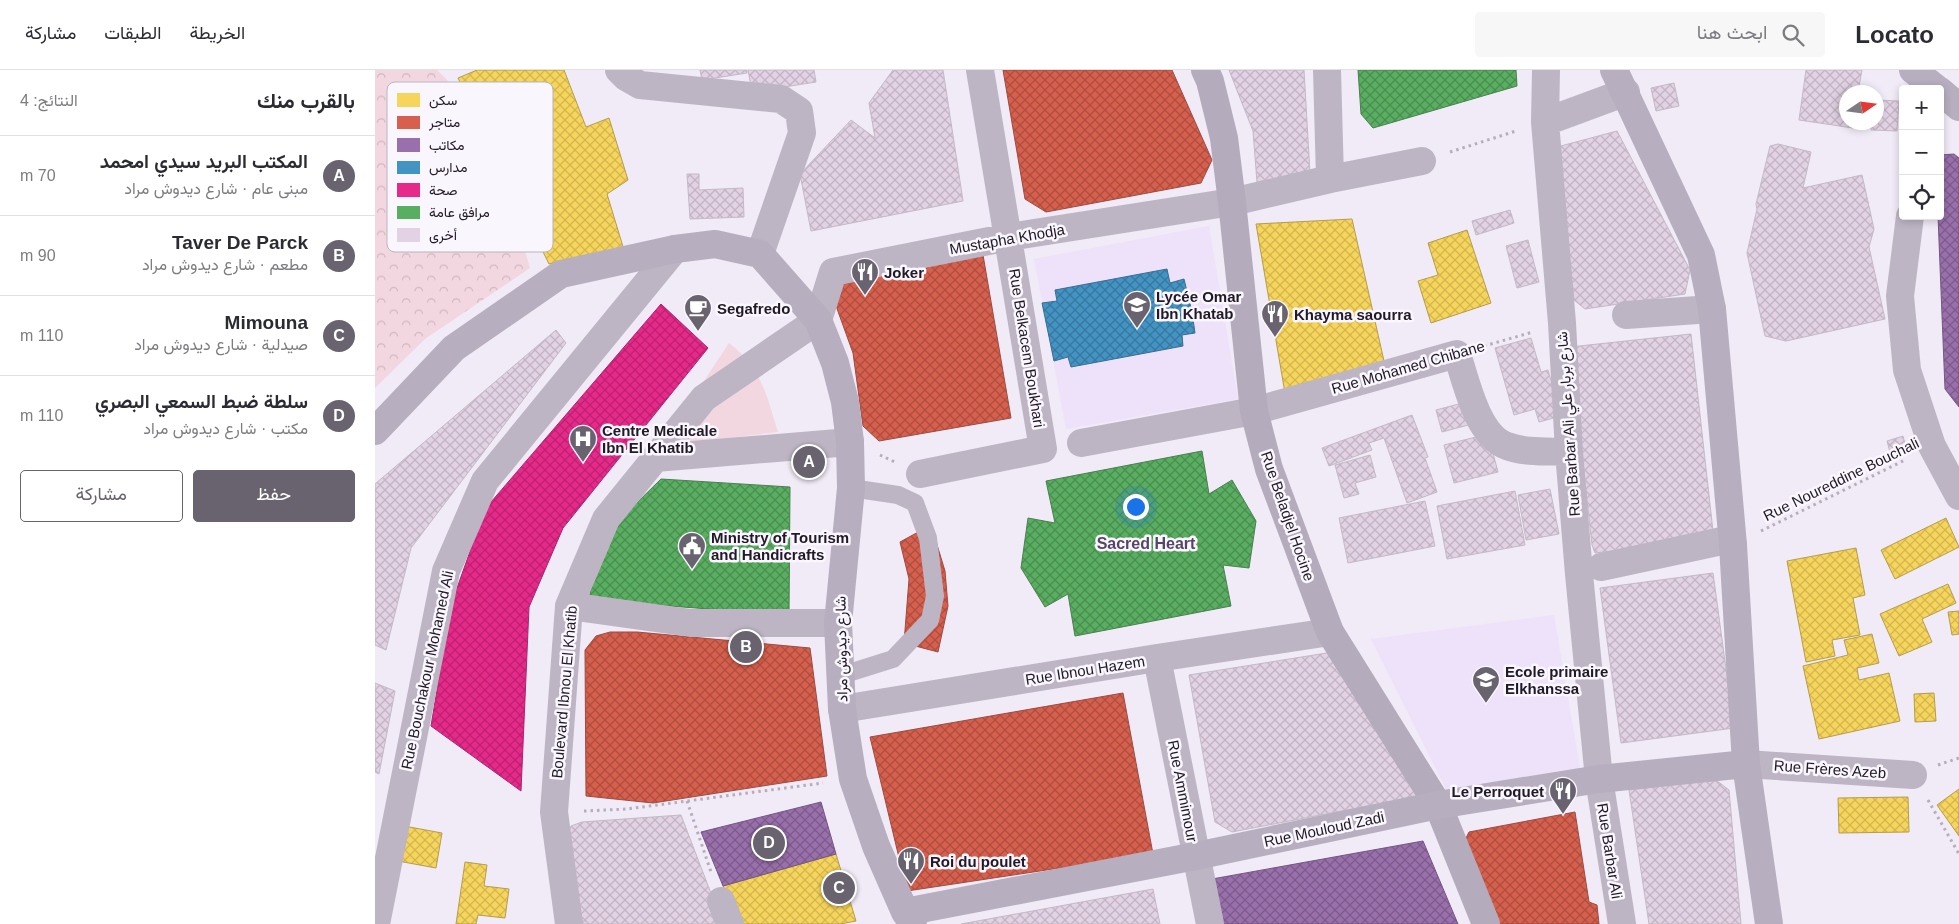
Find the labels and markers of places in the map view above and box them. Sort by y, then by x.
restaurant icon: Joker [850,257,880,296]
place label: Joker [884,264,924,281]
place label: Lycée Omar Ibn Khatab [1156,288,1241,322]
school or university icon: Lycée Omar Ibn Khatab [1122,290,1152,329]
cafe icon: Segafredo [683,293,713,332]
restaurant icon: Khayma saourra [1260,299,1290,338]
place label: Segafredo [717,300,790,317]
place label: Khayma saourra [1294,306,1412,323]
place label: Centre Medicale Ibn El Khatib [602,422,717,456]
hospital icon: Centre Medicale Ibn El Khatib [568,424,598,463]
pin: A [793,443,825,481]
place label: Ministry of Tourism and Handicrafts [711,529,849,563]
public building icon: Ministry of Tourism and Handicrafts [677,531,707,570]
pin: B [730,628,762,666]
place label: Ecole primaire Elkhanssa [1505,663,1608,697]
school or university icon: Ecole primaire Elkhanssa [1471,665,1501,704]
restaurant icon: Le Perroquet [1548,776,1578,815]
place label: Le Perroquet [1451,783,1544,800]
pin: D [753,824,785,862]
restaurant icon: Roi du poulet [896,846,926,885]
place label: Roi du poulet [930,853,1026,870]
pin: C [823,869,855,907]

